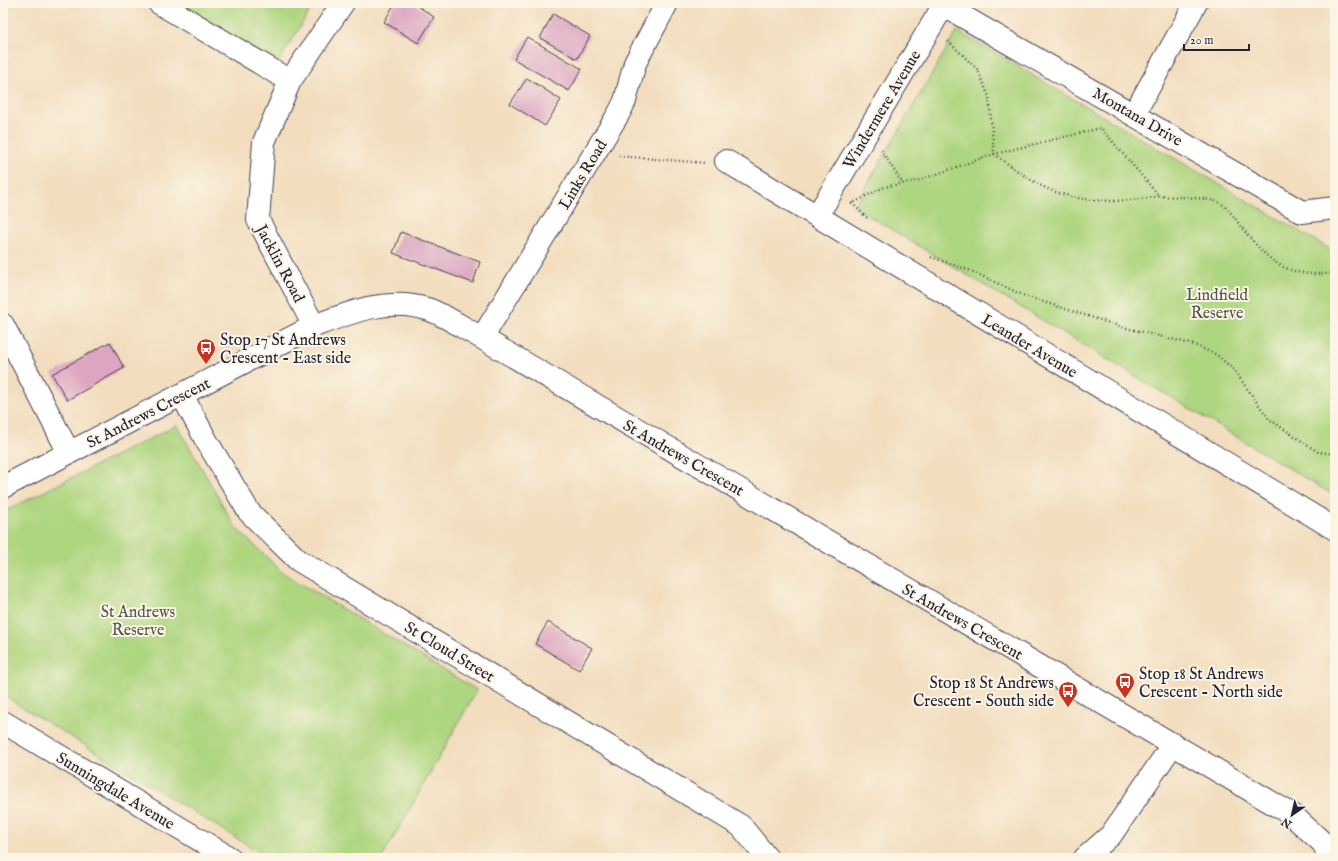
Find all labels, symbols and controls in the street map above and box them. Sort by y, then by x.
scale bar [1184,26,1249,52]
text: 20 m [1190,33,1213,48]
street label: Windermere Avenue [839,47,926,173]
street label: Montana Drive [1088,84,1186,152]
street label: Links Road [555,136,613,214]
street label: Jacklin Road [249,220,308,307]
park label: Lindfield Reserve [1186,286,1249,324]
street label: Leander Avenue [977,310,1081,383]
place label: Stop 17 St Andrews Crescent - East side [220,331,351,369]
bus stop icon: Stop 17 St Andrews Crescent - East side [195,337,217,365]
street label: St Andrews Crescent [84,374,215,454]
street label: St Andrews Crescent [619,416,747,502]
street label: St Andrews Crescent [898,580,1026,666]
park label: St Andrews Reserve [101,603,176,641]
street label: St Cloud Street [400,618,498,688]
place label: Stop 18 St Andrews Crescent - North side [1139,665,1283,703]
bus stop icon: Stop 18 St Andrews Crescent - North side [1114,671,1136,699]
place label: Stop 18 St Andrews Crescent - South side [913,674,1054,712]
bus stop icon: Stop 18 St Andrews Crescent - South side [1057,680,1079,708]
street label: Sunningdale Avenue [52,749,178,835]
north arrow [1272,795,1312,835]
text: N [1279,814,1296,831]

